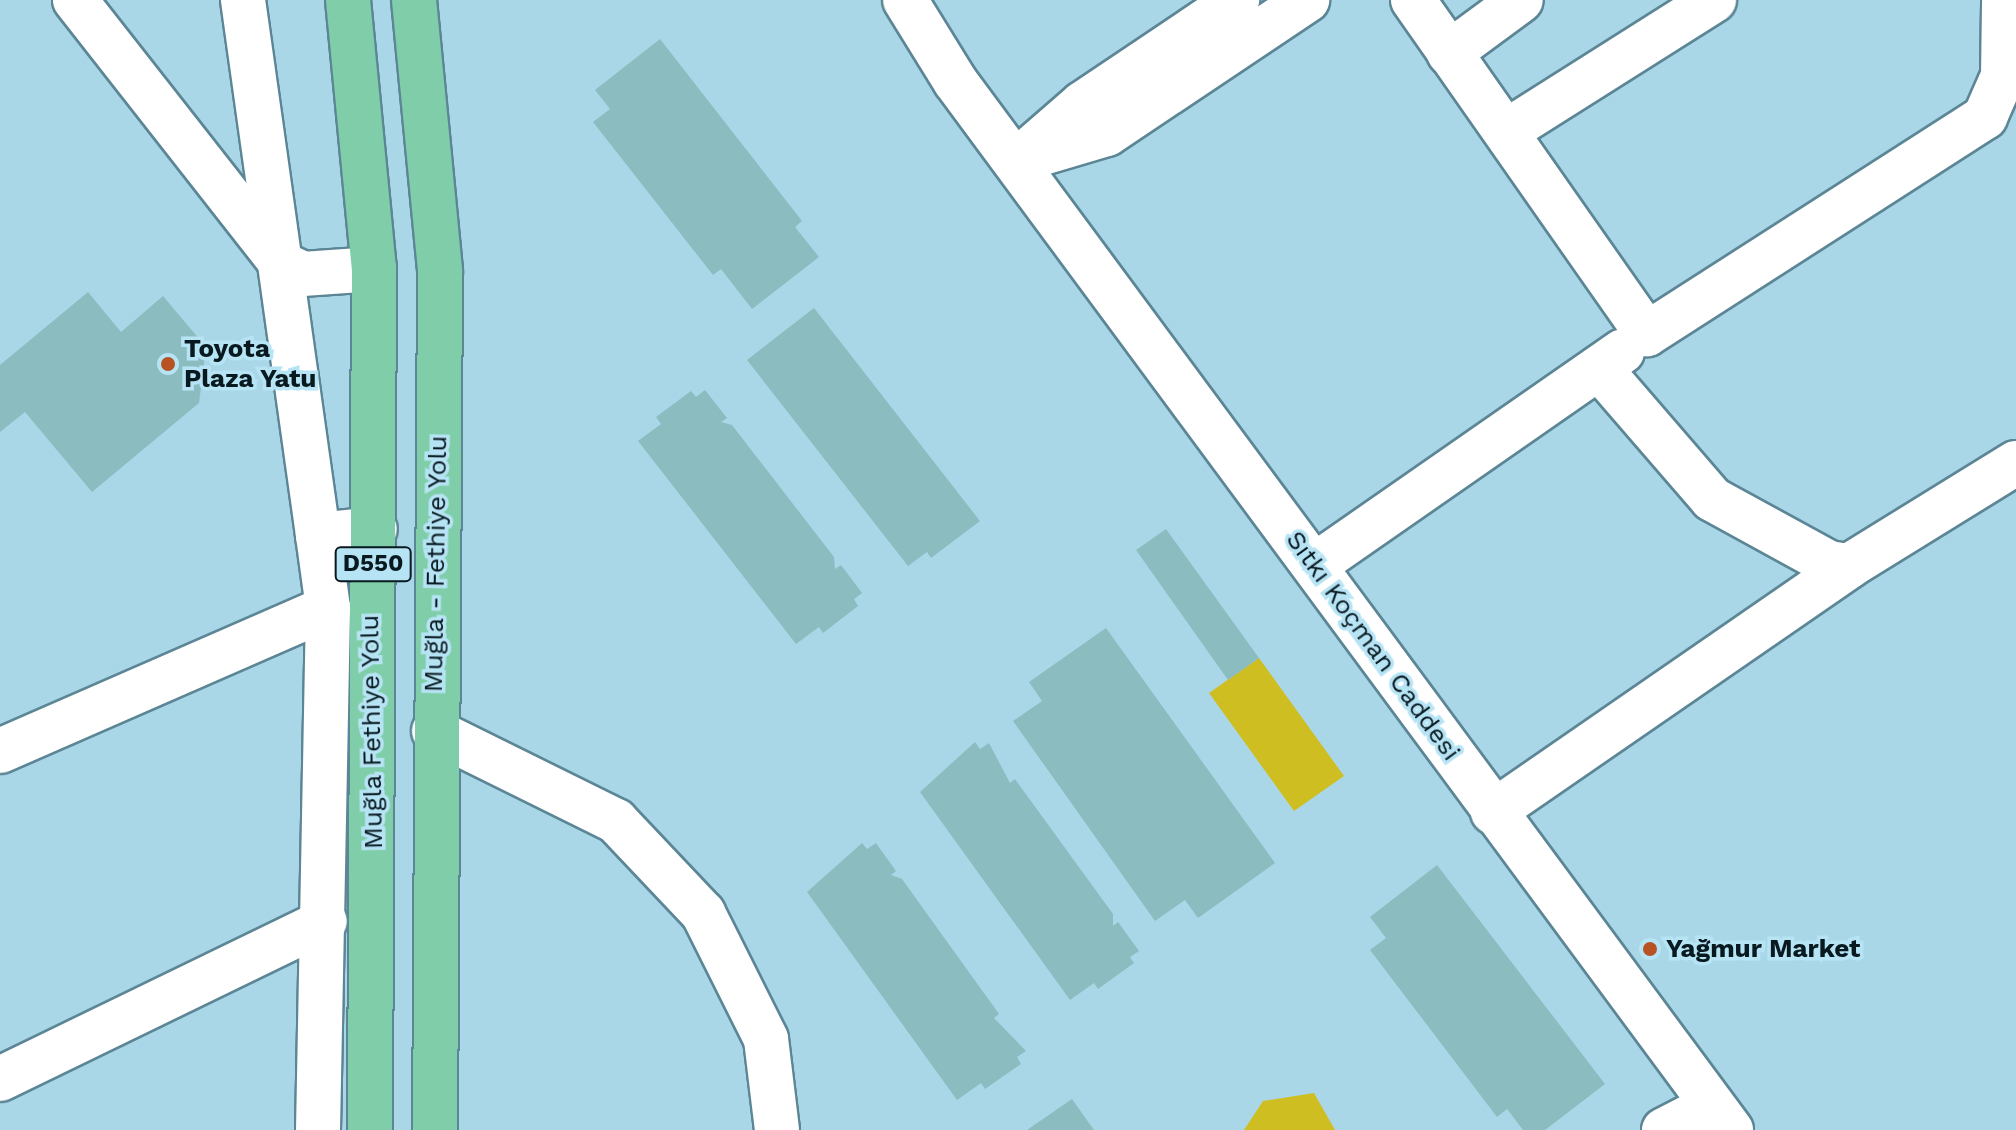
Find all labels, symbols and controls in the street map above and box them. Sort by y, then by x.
place label: Toyota Plaza Yatu [184,333,317,394]
marker: Toyota Plaza Yatu [159,355,177,373]
street label: Muğla - Fethiye Yolu [418,435,454,693]
street label: Sıtkı Koçman Caddesi [1279,525,1467,767]
road number: D550 [333,544,413,584]
street label: Muğla Fethiye Yolu [354,614,390,850]
place label: Yağmur Market [1666,933,1861,965]
marker: Yağmur Market [1641,940,1659,958]

